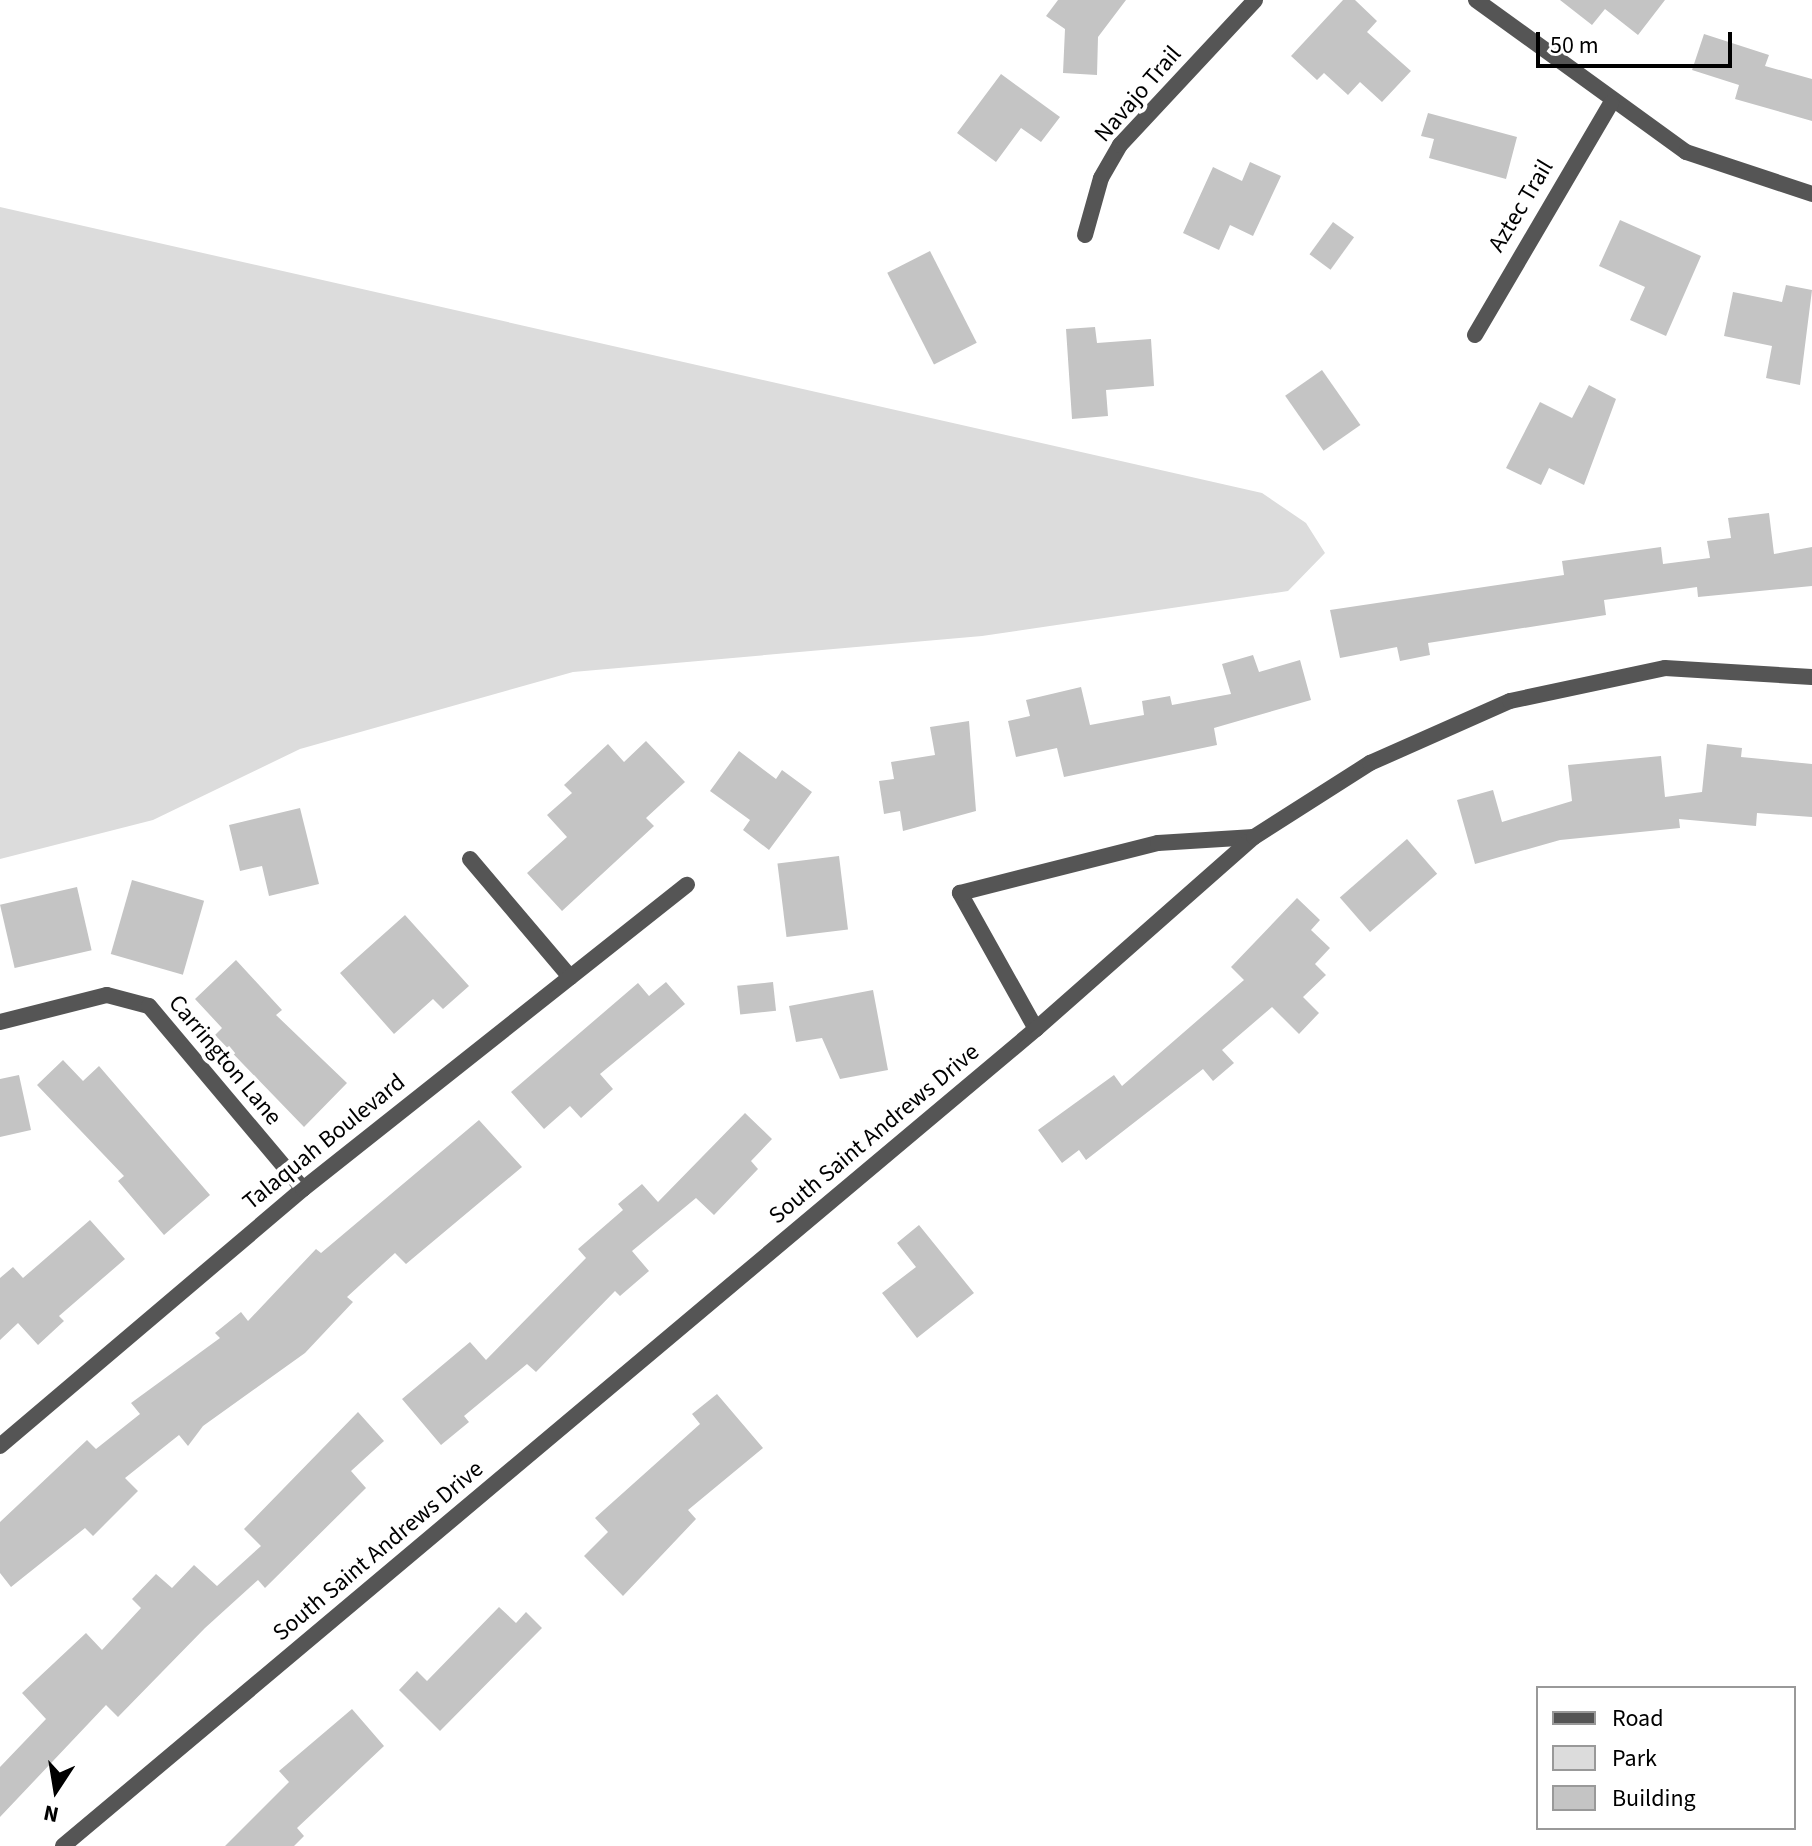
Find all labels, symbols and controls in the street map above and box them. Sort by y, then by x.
scale bar [1540,16,1736,66]
text: 50 m [1550,28,1599,63]
street label: Navajo Trail [1088,40,1188,148]
street label: Aztec Trail [1482,155,1560,257]
street label: Carrington Lane [162,989,288,1131]
street label: South Saint Andrews Drive [763,1038,985,1230]
street label: Talaquah Boulevard [237,1068,411,1216]
street label: South Saint Andrews Drive [267,1455,489,1647]
legend [1536,1686,1796,1830]
text: Road [1612,1701,1664,1736]
text: Park [1612,1741,1657,1776]
north arrow [16,1750,96,1830]
text: Building [1612,1781,1696,1816]
text: N [41,1796,62,1831]

